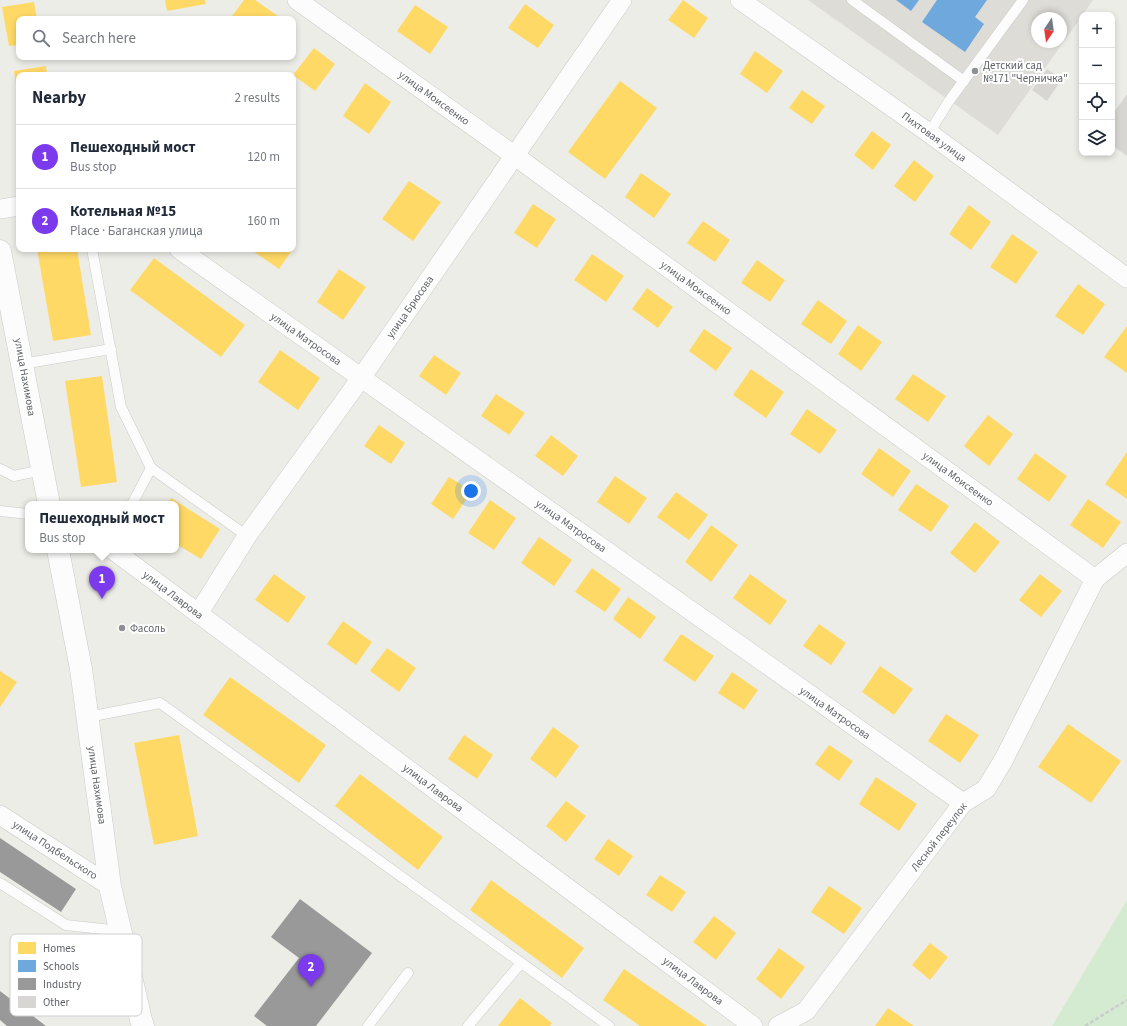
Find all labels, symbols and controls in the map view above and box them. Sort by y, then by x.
north arrow [1031,12,1067,48]
map controls [1079,12,1115,156]
button: + [1079,12,1115,48]
search box [16,16,296,60]
icon: search [30,27,52,49]
text: Search here [62,28,136,49]
button: − [1079,48,1115,84]
place label: Детский сад №171 "Черничка" [983,58,1068,86]
marker: Детский сад №171 "Черничка" [970,66,980,76]
street label: улица Моисеенко [395,67,473,129]
button: locate [1079,84,1115,120]
text: Nearby [32,86,86,110]
text: 2 results [235,89,280,107]
street label: Пихтовая улица [899,108,969,166]
button: layers [1079,120,1115,156]
text: Пешеходный мост [70,137,196,158]
text: 1 [42,148,48,166]
text: 120 m [247,148,280,166]
text: Bus stop [70,158,116,176]
text: Котельная №15 [70,201,176,222]
text: 2 [42,212,48,230]
text: 160 m [247,212,280,230]
text: Place · Баганская улица [70,222,203,240]
street label: улица Моисеенко [657,257,735,319]
street label: улица Брюсова [383,273,437,341]
street label: улица Матросова [268,309,344,369]
street label: улица Нахимова [11,337,39,417]
street label: улица Моисеенко [919,448,997,510]
your location [461,481,481,501]
street label: улица Матросова [533,496,609,556]
popup [25,501,179,553]
text: Пешеходный мост [39,508,165,529]
text: Bus stop [39,529,86,547]
pin: 1 [89,566,115,599]
street label: улица Лаврова [140,567,206,623]
place label: Фасоль [130,621,165,636]
marker: Фасоль [117,623,127,633]
street label: улица Матросова [797,683,873,743]
street label: улица Нахимова [84,745,110,825]
street label: улица Лаврова [400,760,466,816]
street label: Лесной переулок [907,799,971,874]
street label: улица Подбельского [9,817,101,883]
legend [10,934,142,1016]
text: Homes [43,941,76,956]
street label: улица Лаврова [660,953,726,1009]
pin: 2 [298,954,324,987]
text: Schools [43,959,80,974]
text: Industry [43,977,81,992]
text: Other [43,995,69,1010]

